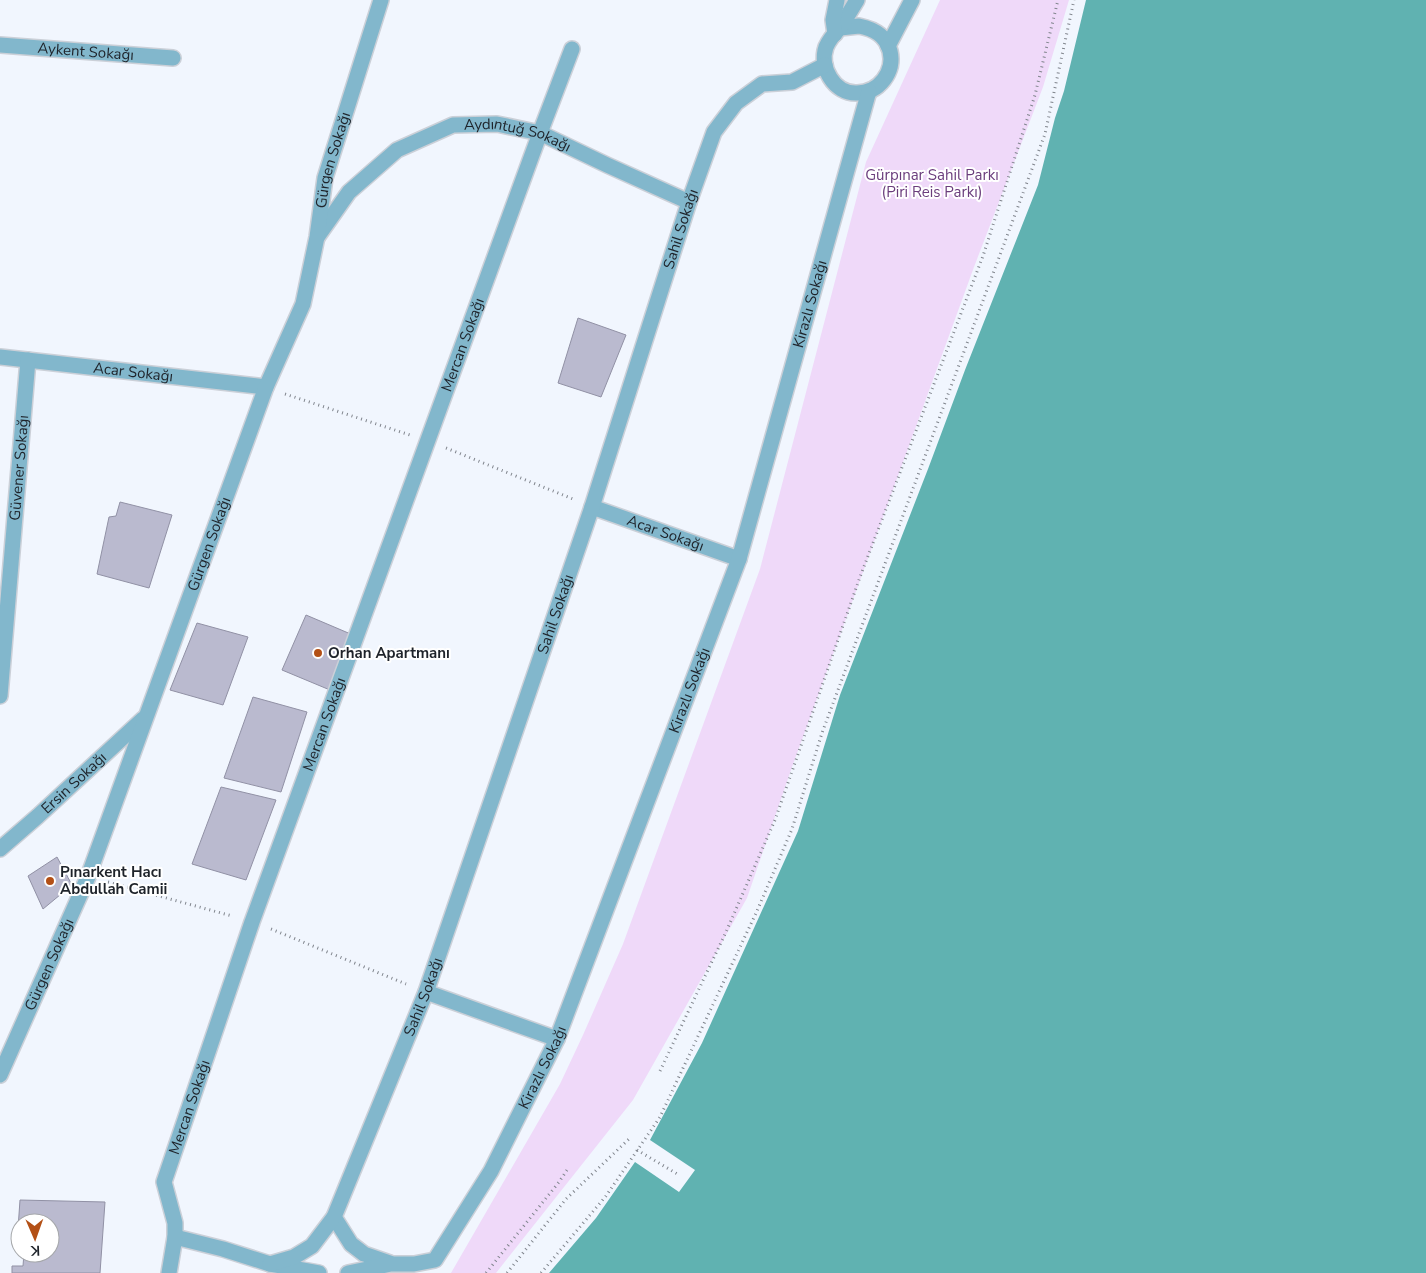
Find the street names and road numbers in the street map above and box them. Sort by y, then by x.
street label: Aykent Sokağı [37,38,135,65]
street label: Gürgen Sokağı [311,110,355,209]
street label: Aydıntuğ Sokağı [464,114,574,156]
street label: Sahil Sokağı [658,186,703,271]
street label: Kirazlı Sokağı [788,258,832,350]
street label: Mercan Sokağı [436,295,489,394]
street label: Acar Sokağı [92,358,174,386]
street label: Güvener Sokağı [5,414,33,521]
street label: Gürgen Sokağı [183,494,235,594]
street label: Acar Sokağı [624,510,707,556]
street label: Sahil Sokağı [532,572,578,656]
street label: Kirazlı Sokağı [664,645,715,736]
street label: Mercan Sokağı [298,674,350,774]
street label: Ersin Sokağı [37,748,111,818]
street label: Gürgen Sokağı [20,915,78,1014]
street label: Sahil Sokağı [399,955,447,1039]
street label: Kirazlı Sokağı [514,1023,571,1112]
street label: Mercan Sokağı [164,1057,215,1157]

